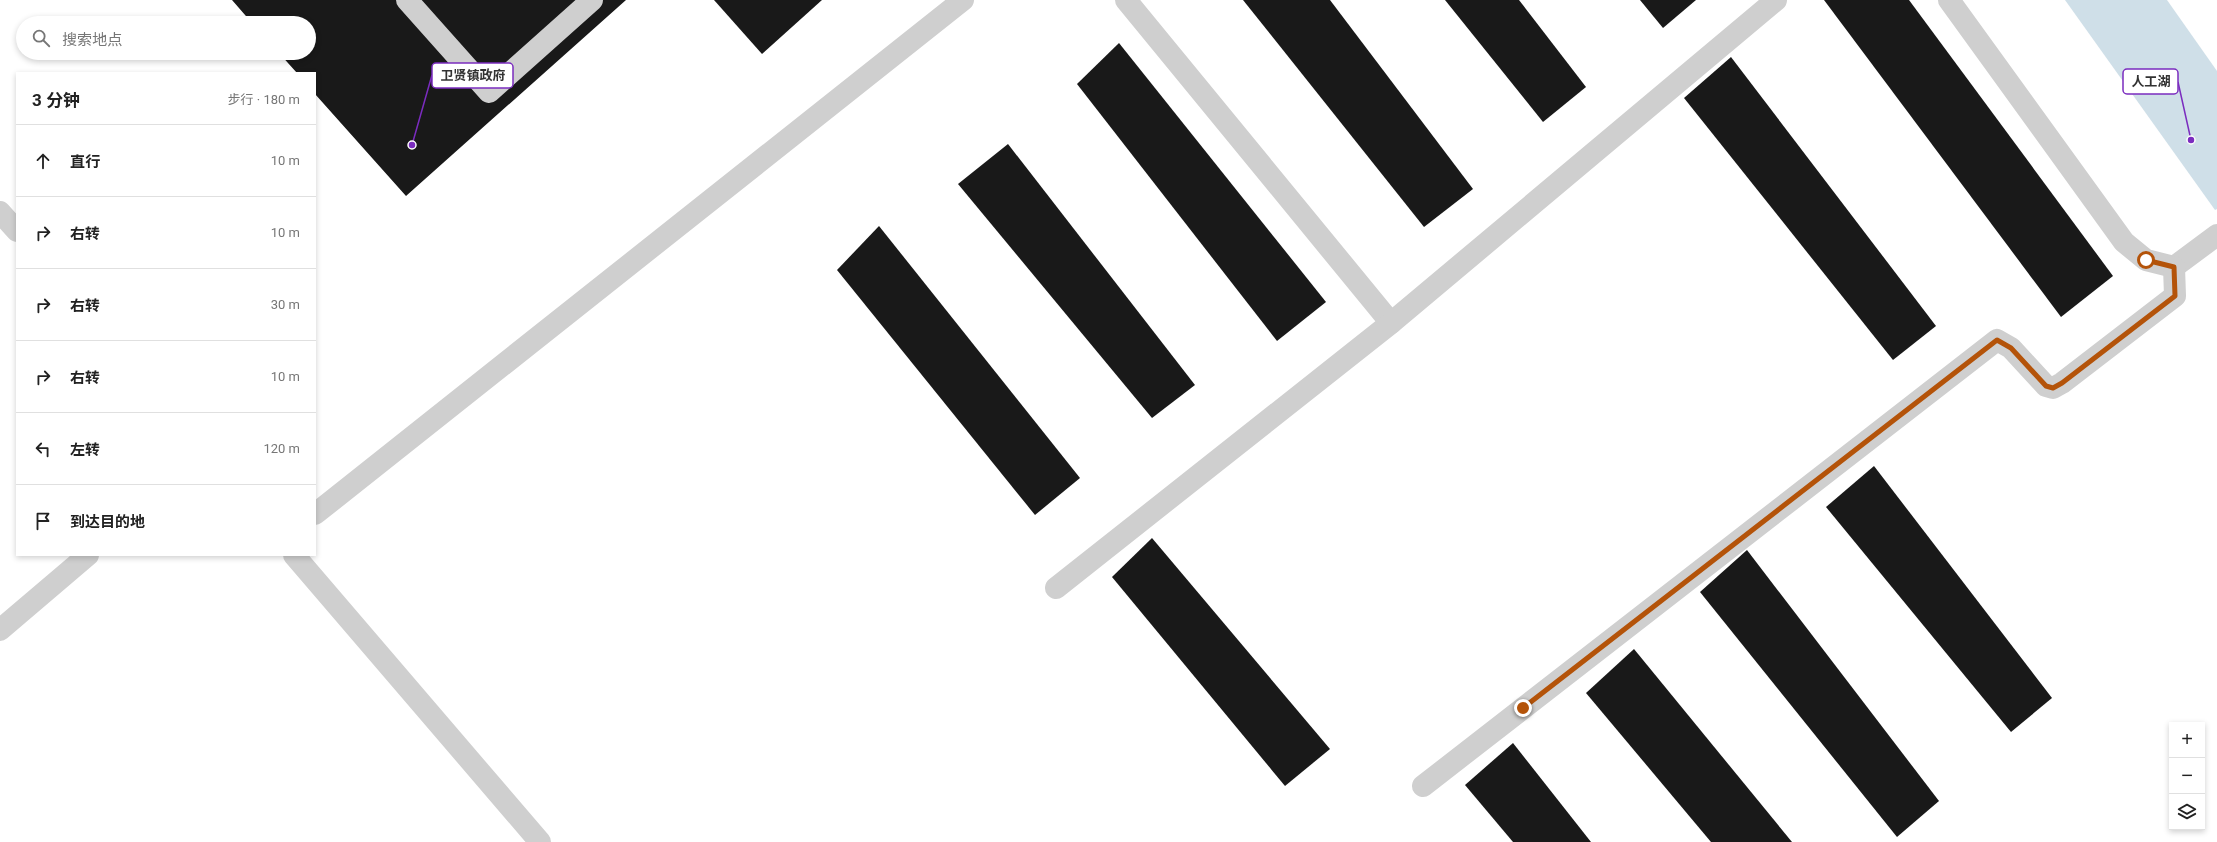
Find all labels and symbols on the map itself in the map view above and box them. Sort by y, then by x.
callout: 卫贤镇政府 [432,63,513,88]
text: 卫贤镇政府 [440,68,506,83]
callout: 人工湖 [2123,69,2178,94]
text: 人工湖 [2131,74,2171,89]
route start [2137,251,2155,269]
route end [1514,699,1532,717]

